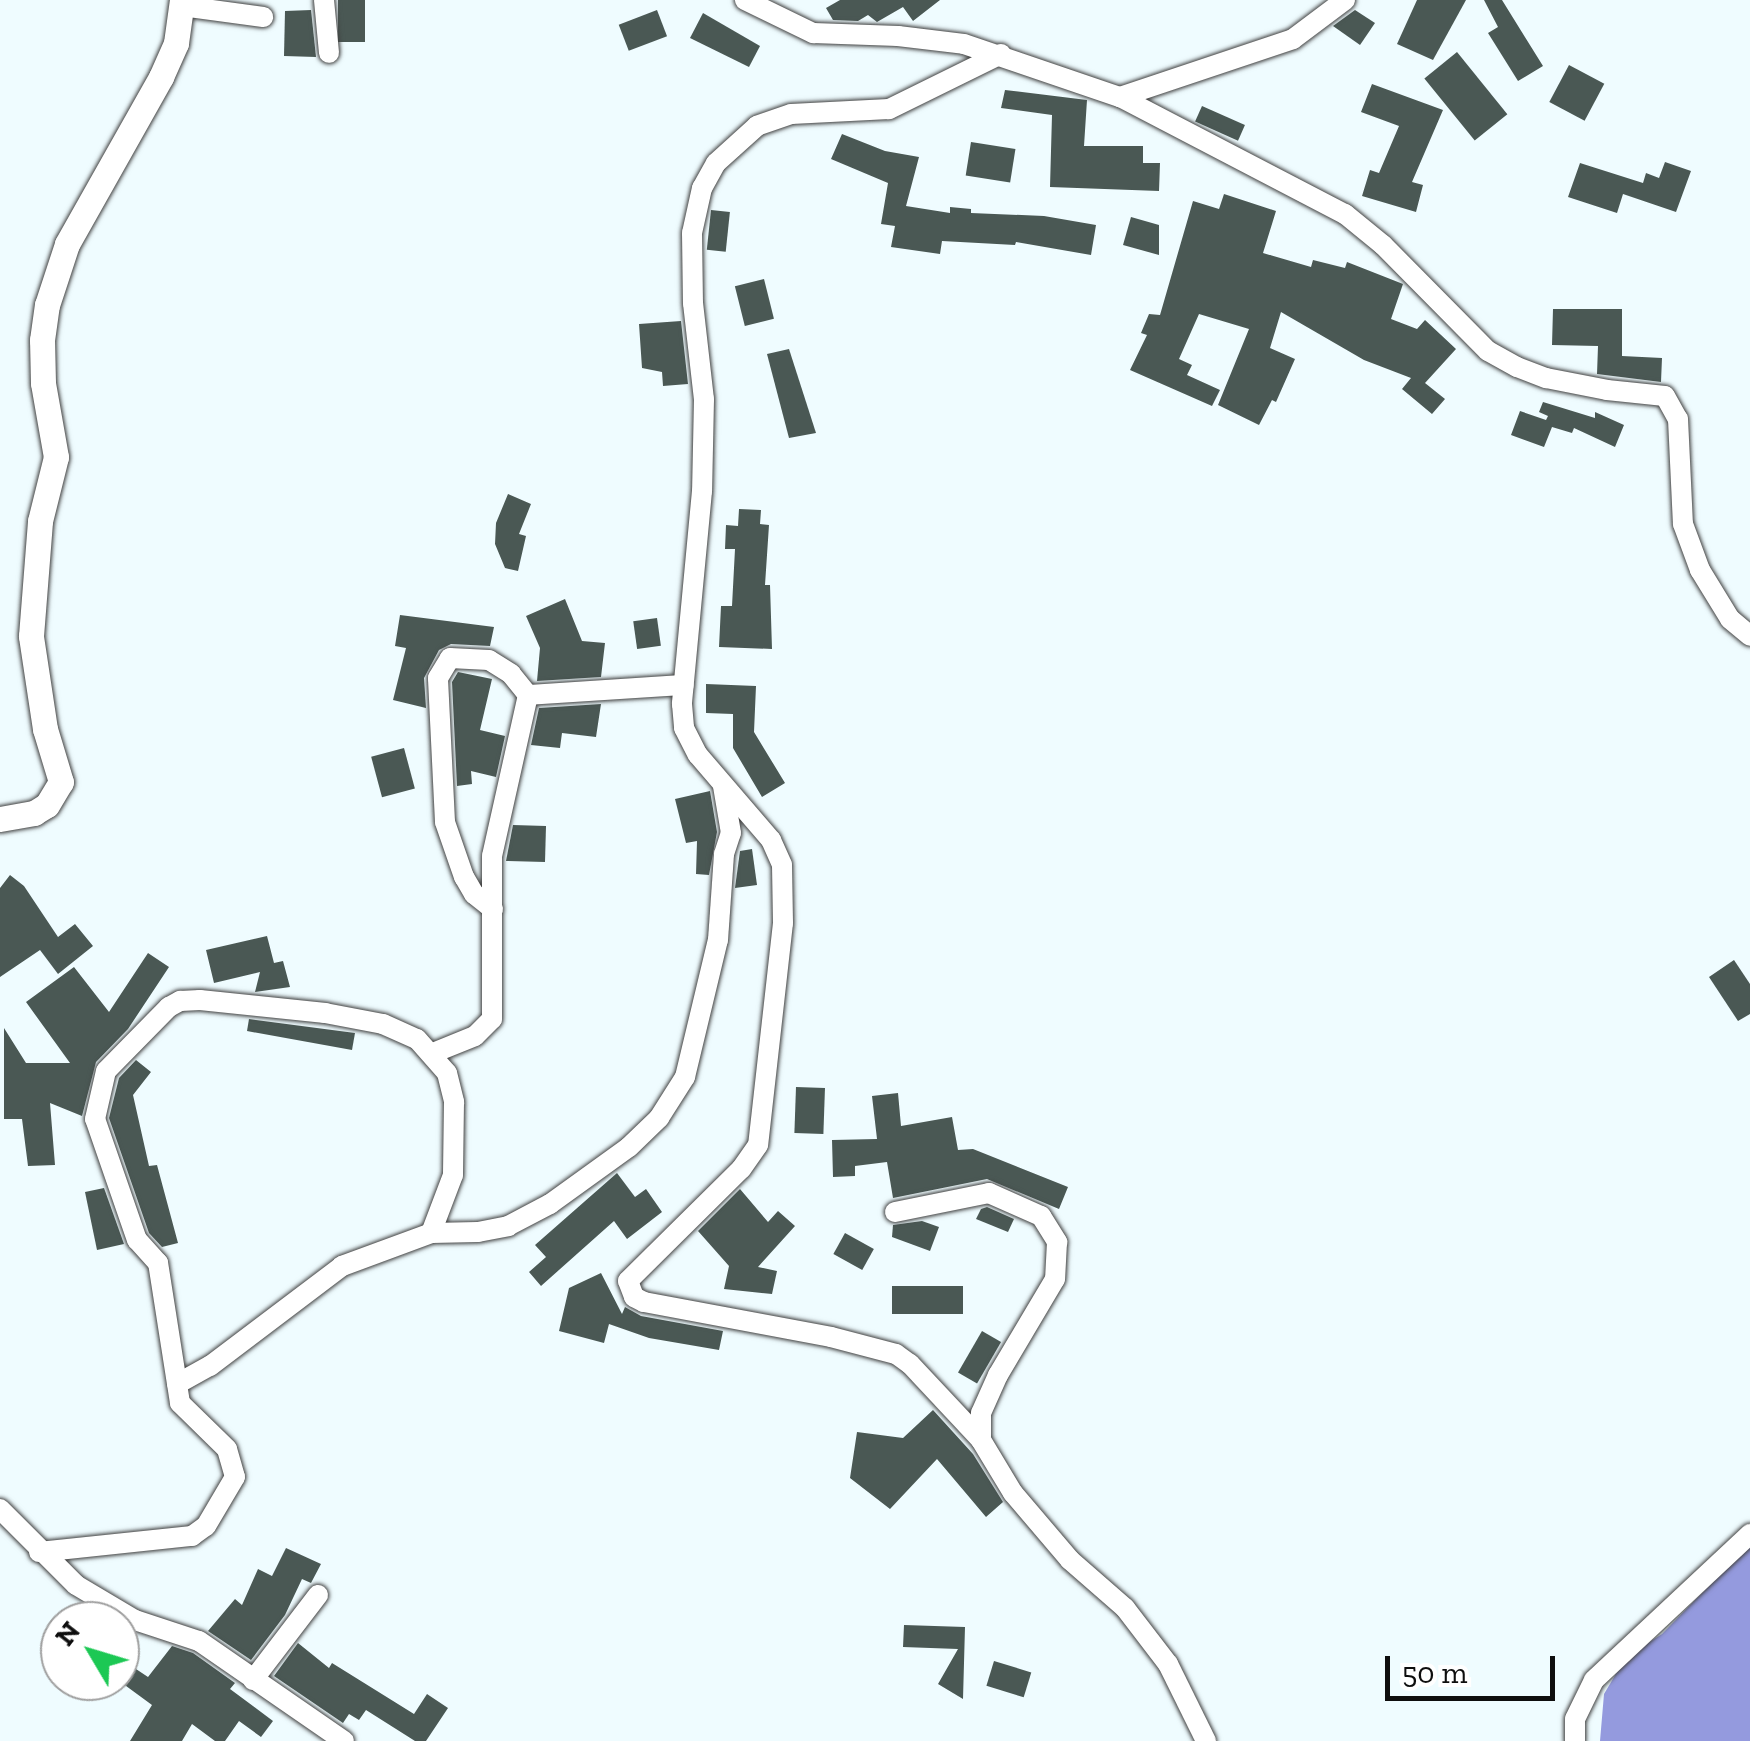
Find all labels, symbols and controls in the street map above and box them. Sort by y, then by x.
north arrow [40,1601,140,1701]
text: N [48,1615,87,1652]
scale bar [1390,1636,1560,1698]
text: 50 m [1402,1655,1467,1691]

